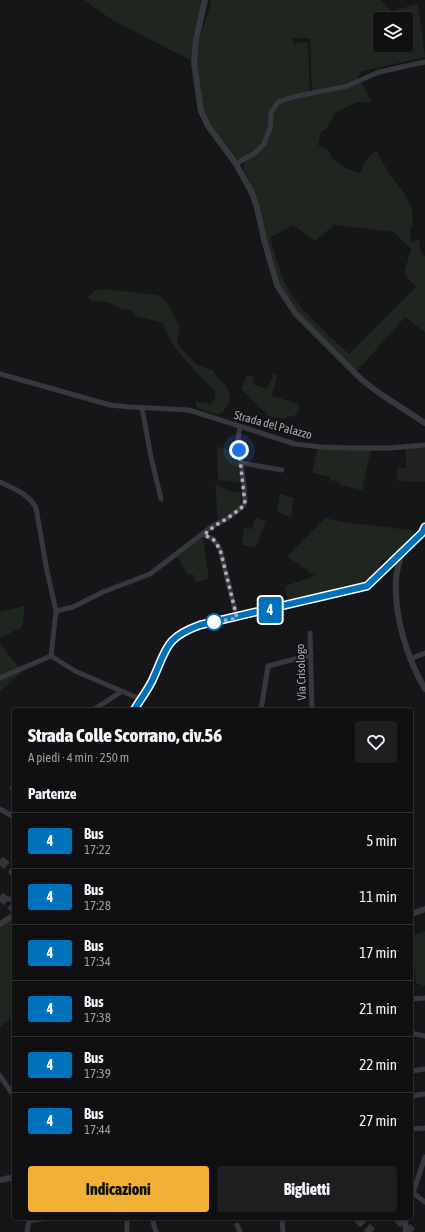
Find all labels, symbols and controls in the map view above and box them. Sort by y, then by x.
map controls [373,12,413,52]
button: layers [373,12,413,52]
street label: Strada del Palazzo [232,408,314,442]
your location [229,440,249,460]
line badge: 4 [257,597,283,623]
text: 4 [267,602,273,618]
unlabelled marker [205,613,223,631]
street label: Via Crisologo [293,643,309,701]
button: heart [355,721,397,763]
text: Strada Colle Scorrano, civ.56 [28,724,222,746]
text: A piedi · 4 min · 250 m [28,750,129,765]
text: Partenze [28,785,77,802]
text: Bus [84,825,104,842]
text: 5 min [366,832,397,849]
text: 4 [47,833,53,849]
text: 17:22 [84,842,111,857]
text: Bus [84,881,104,898]
text: 11 min [359,888,397,905]
text: 4 [47,889,53,905]
text: 17:28 [84,898,111,913]
text: Bus [84,937,104,954]
text: 17 min [359,944,397,961]
text: 4 [47,945,53,961]
text: 17:34 [84,954,111,969]
text: Bus [84,993,104,1010]
text: 21 min [359,1000,397,1017]
text: 4 [47,1001,53,1017]
text: 17:38 [84,1010,111,1025]
text: Bus [84,1049,104,1066]
text: 22 min [359,1056,397,1073]
text: 4 [47,1057,53,1073]
text: 17:39 [84,1066,111,1081]
text: Bus [84,1105,104,1122]
text: 27 min [359,1112,397,1129]
text: 4 [47,1113,53,1129]
text: 17:44 [84,1122,111,1137]
button: Indicazioni [28,1166,209,1212]
button: Biglietti [217,1166,397,1212]

